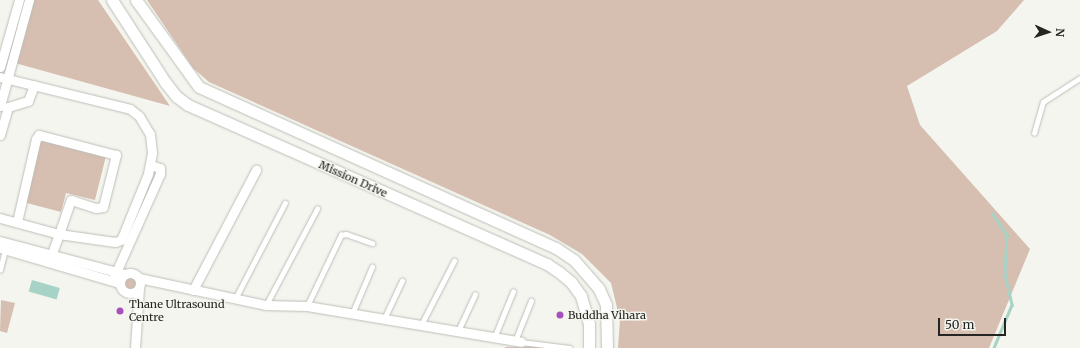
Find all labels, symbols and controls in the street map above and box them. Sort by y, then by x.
north arrow [1028,12,1068,52]
text: N [1053,28,1067,37]
street label: Mission Drive [317,158,389,200]
place label: Thane Ultrasound Centre [129,298,225,324]
marker: Thane Ultrasound Centre [114,305,126,317]
place label: Buddha Vihara [568,308,646,322]
marker: Buddha Vihara [555,310,565,320]
scale bar [940,310,1008,336]
text: 50 m [945,317,974,332]

